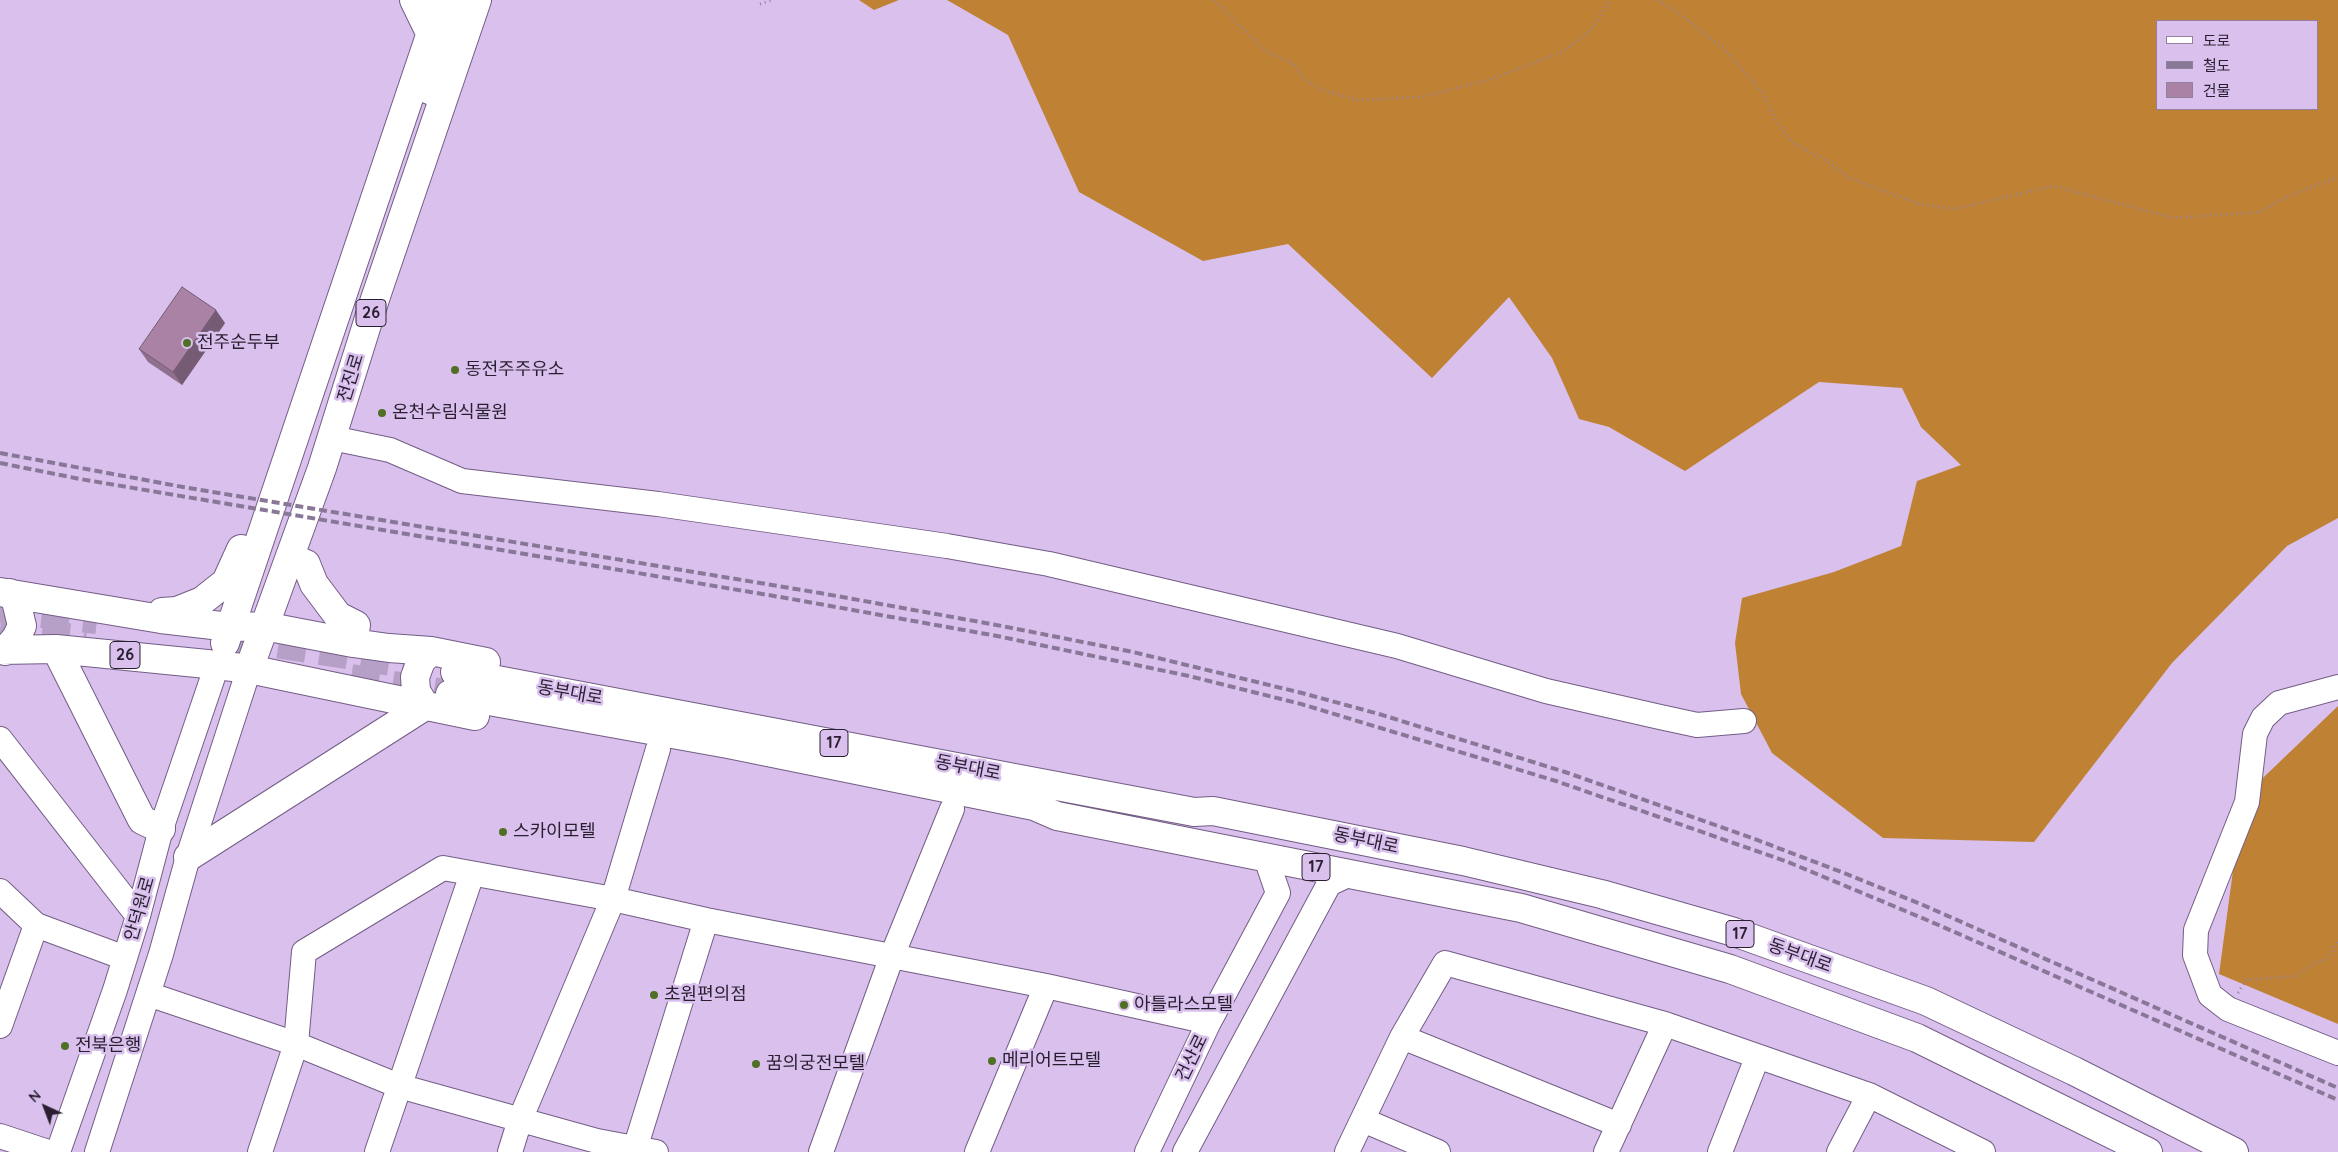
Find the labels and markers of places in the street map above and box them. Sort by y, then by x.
place label: 전주순두부 [197,332,280,354]
marker: 전주순두부 [181,337,193,349]
place label: 동전주주유소 [465,359,564,381]
marker: 동전주주유소 [449,364,461,376]
place label: 온천수림식물원 [392,402,508,424]
marker: 온천수림식물원 [376,407,388,419]
place label: 스카이모텔 [513,821,596,843]
marker: 스카이모텔 [497,826,509,838]
place label: 초원편의점 [664,984,747,1006]
marker: 초원편의점 [648,989,660,1001]
place label: 아틀라스모텔 [1134,994,1233,1016]
marker: 아틀라스모텔 [1118,999,1130,1011]
place label: 전북은행 [75,1035,141,1057]
marker: 전북은행 [59,1040,71,1052]
place label: 메리어트모텔 [1002,1050,1101,1072]
place label: 꿈의궁전모텔 [766,1053,865,1075]
marker: 메리어트모텔 [986,1055,998,1067]
marker: 꿈의궁전모텔 [750,1058,762,1070]

